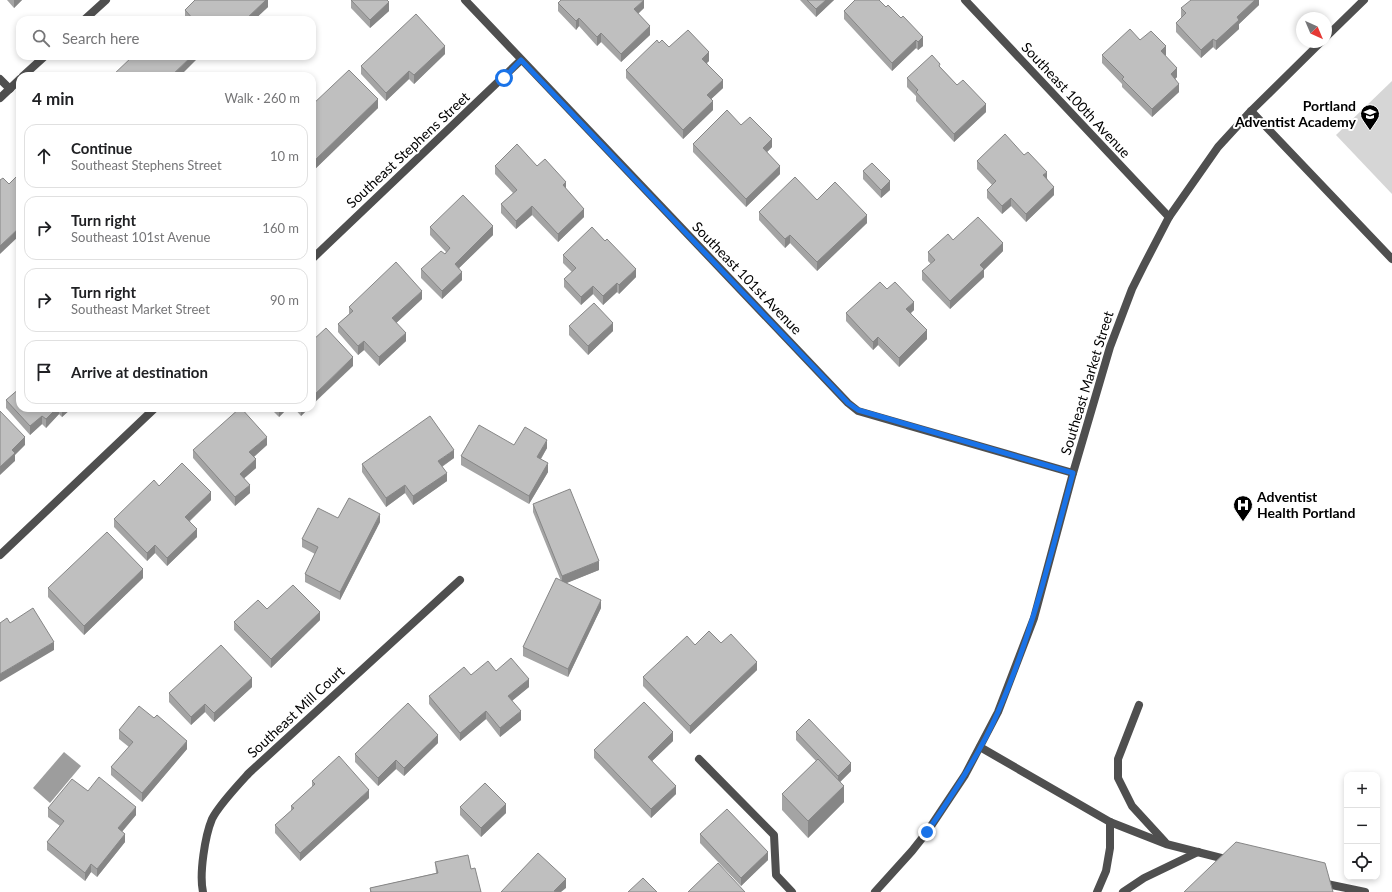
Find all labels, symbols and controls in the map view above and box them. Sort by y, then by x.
north arrow [1296,12,1332,48]
search box [16,16,316,60]
icon: search [30,27,52,49]
text: Search here [62,29,139,47]
street label: Southeast 100th Avenue [1018,38,1134,161]
route start [495,69,513,87]
text: 4 min [32,88,74,109]
street label: Southeast Stephens Street [343,88,473,211]
text: Walk · 260 m [224,90,300,106]
place label: Portland Adventist Academy [1234,97,1357,130]
school or university icon: Portland Adventist Academy [1359,103,1381,131]
text: Continue [71,139,132,157]
icon: ahead [33,145,55,167]
text: 10 m [270,148,299,164]
text: Southeast Stephens Street [71,157,222,173]
text: Turn right [71,211,136,229]
icon: right [33,217,55,239]
street label: Southeast 101st Avenue [689,218,806,338]
text: 160 m [262,220,299,236]
text: Southeast 101st Avenue [71,229,210,245]
text: Turn right [71,283,136,301]
icon: right [33,289,55,311]
text: 90 m [270,292,299,308]
text: Southeast Market Street [71,301,210,317]
street label: Southeast Market Street [1057,309,1117,457]
icon: arrive [33,361,55,383]
text: Arrive at destination [71,363,208,381]
place label: Adventist Health Portland [1256,488,1355,521]
hospital icon: Adventist Health Portland [1232,494,1254,522]
street label: Southeast Mill Court [244,662,348,761]
map controls [1344,772,1380,880]
button: + [1344,772,1380,808]
button: − [1344,808,1380,844]
route end [918,823,936,841]
button: locate [1344,844,1380,880]

